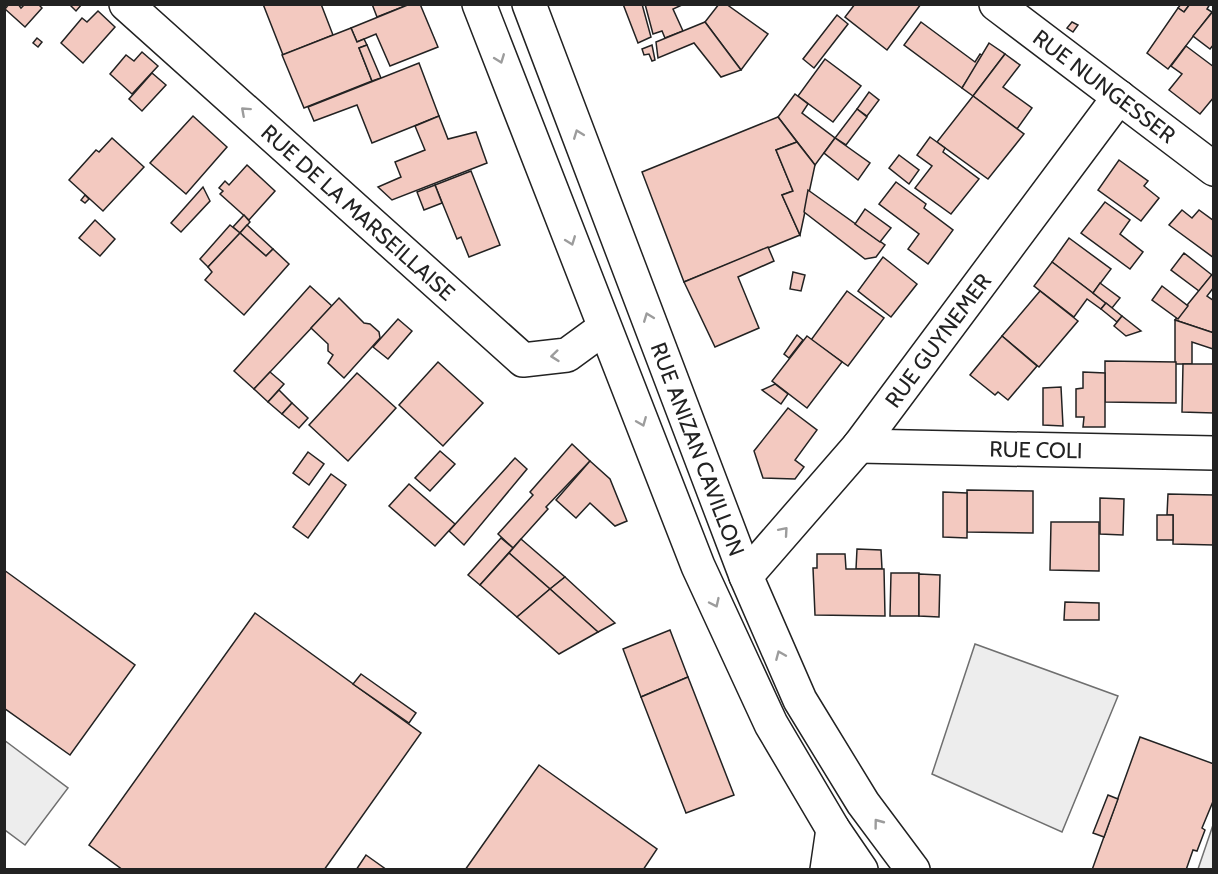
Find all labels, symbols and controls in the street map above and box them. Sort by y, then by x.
street label: RUE NUNGESSER [1028,24,1181,149]
one-way arrow [493,53,505,64]
one-way arrow [241,107,252,118]
street label: RUE DE LA MARSEILLAISE [256,119,460,306]
one-way arrow [573,130,586,140]
one-way arrow [563,235,576,246]
street label: RUE GUYNEMER [879,268,997,413]
one-way arrow [642,312,655,322]
street label: RUE ANIZAN CAVILLON [645,339,750,560]
one-way arrow [550,350,559,362]
one-way arrow [635,416,647,427]
street label: RUE COLI [989,436,1083,464]
one-way arrow [777,527,788,538]
one-way arrow [708,596,720,607]
one-way arrow [775,650,787,661]
one-way arrow [874,818,885,829]

